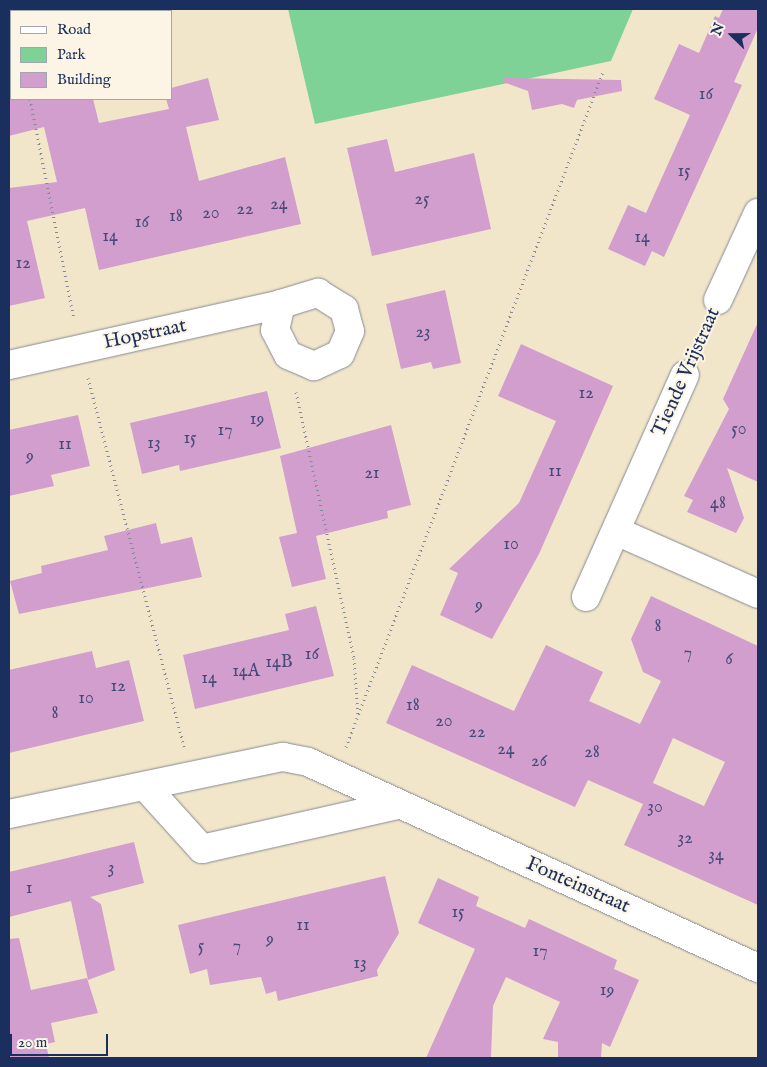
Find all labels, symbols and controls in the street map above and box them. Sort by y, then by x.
legend [10,10,172,100]
north arrow [707,10,757,60]
text: Road [57,20,91,39]
text: N [707,20,729,38]
text: Park [57,45,86,64]
text: Building [57,70,111,89]
house number: 16 [699,84,713,106]
house number: 15 [677,161,691,183]
house number: 25 [415,189,429,211]
house number: 24 [270,194,288,216]
house number: 22 [237,199,253,221]
house number: 20 [202,203,220,225]
house number: 18 [169,206,183,228]
house number: 16 [135,212,149,234]
house number: 14 [102,226,118,248]
house number: 14 [634,227,650,249]
house number: 12 [15,253,31,275]
street label: Tiende Vrijstraat [647,304,725,440]
street label: Hopstraat [101,314,189,354]
house number: 23 [415,322,431,344]
house number: 12 [578,383,594,405]
house number: 19 [250,409,264,431]
house number: 50 [731,419,747,441]
house number: 17 [217,420,233,442]
house number: 15 [183,428,197,450]
house number: 13 [147,433,161,455]
house number: 11 [58,434,72,456]
house number: 9 [26,446,34,468]
house number: 11 [548,461,562,483]
house number: 21 [364,463,380,485]
house number: 48 [710,493,726,515]
house number: 10 [503,534,519,556]
house number: 9 [475,595,483,617]
house number: 8 [654,616,662,638]
house number: 7 [684,643,692,665]
house number: 16 [305,644,319,666]
house number: 6 [725,649,733,671]
house number: 14B [265,652,293,674]
house number: 14A [232,661,260,683]
house number: 14 [201,668,217,690]
house number: 12 [110,676,126,698]
house number: 10 [78,688,94,710]
house number: 18 [406,695,420,717]
house number: 8 [51,703,59,725]
house number: 20 [435,711,453,733]
house number: 22 [469,722,485,744]
house number: 24 [497,739,515,761]
house number: 28 [584,742,600,764]
house number: 26 [531,751,547,773]
house number: 30 [647,797,663,819]
house number: 32 [677,828,693,850]
house number: 34 [708,845,724,867]
street label: Fonteinstraat [522,851,634,919]
house number: 3 [108,858,114,880]
house number: 1 [26,878,32,900]
house number: 15 [451,902,465,924]
house number: 11 [296,915,310,937]
house number: 9 [266,929,274,951]
house number: 5 [198,936,204,958]
house number: 7 [233,936,241,958]
house number: 17 [532,941,548,963]
house number: 13 [353,953,367,975]
house number: 19 [600,980,614,1002]
scale bar [12,1024,110,1056]
text: 20 m [18,1033,47,1052]

